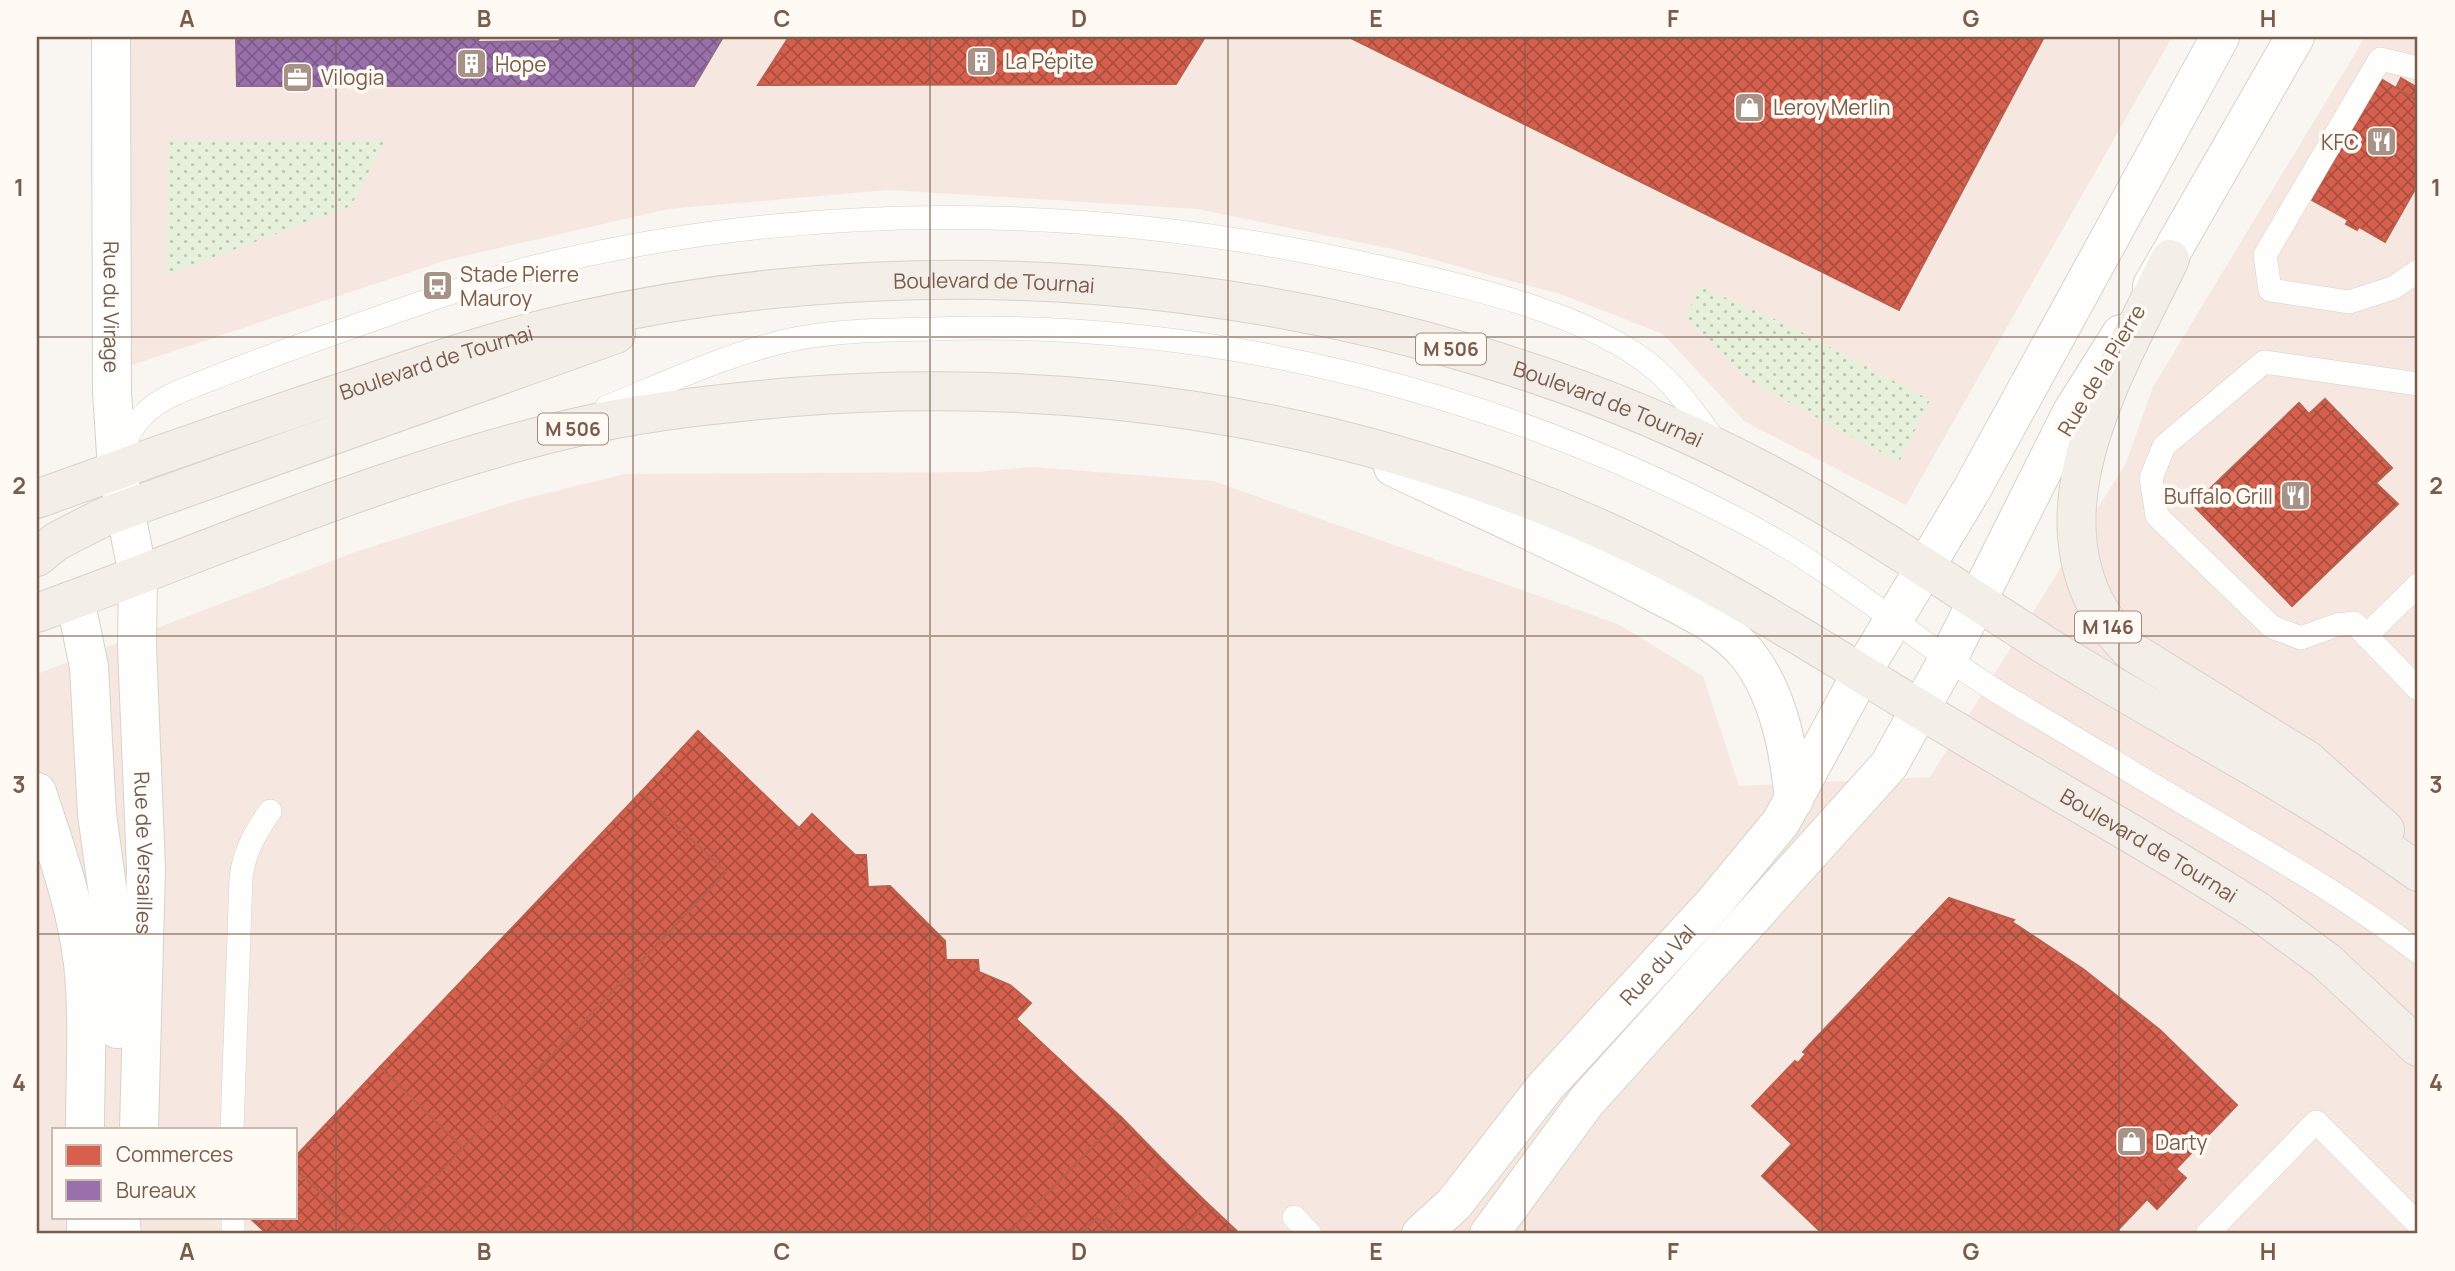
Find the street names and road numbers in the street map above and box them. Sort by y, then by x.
street label: Rue du Virage [98,241,126,373]
street label: Boulevard de Tournai [893,266,1096,299]
street label: Rue de la Pierre [2051,299,2151,441]
street label: Boulevard de Tournai [336,319,536,406]
road number: M 506 [1416,334,1486,364]
street label: Boulevard de Tournai [1510,354,1708,454]
road number: M 506 [538,414,608,444]
road number: M 146 [2075,612,2141,642]
street label: Rue de Versailles [128,771,160,935]
street label: Boulevard de Tournai [2055,781,2243,909]
street label: Rue du Val [1613,918,1701,1011]

